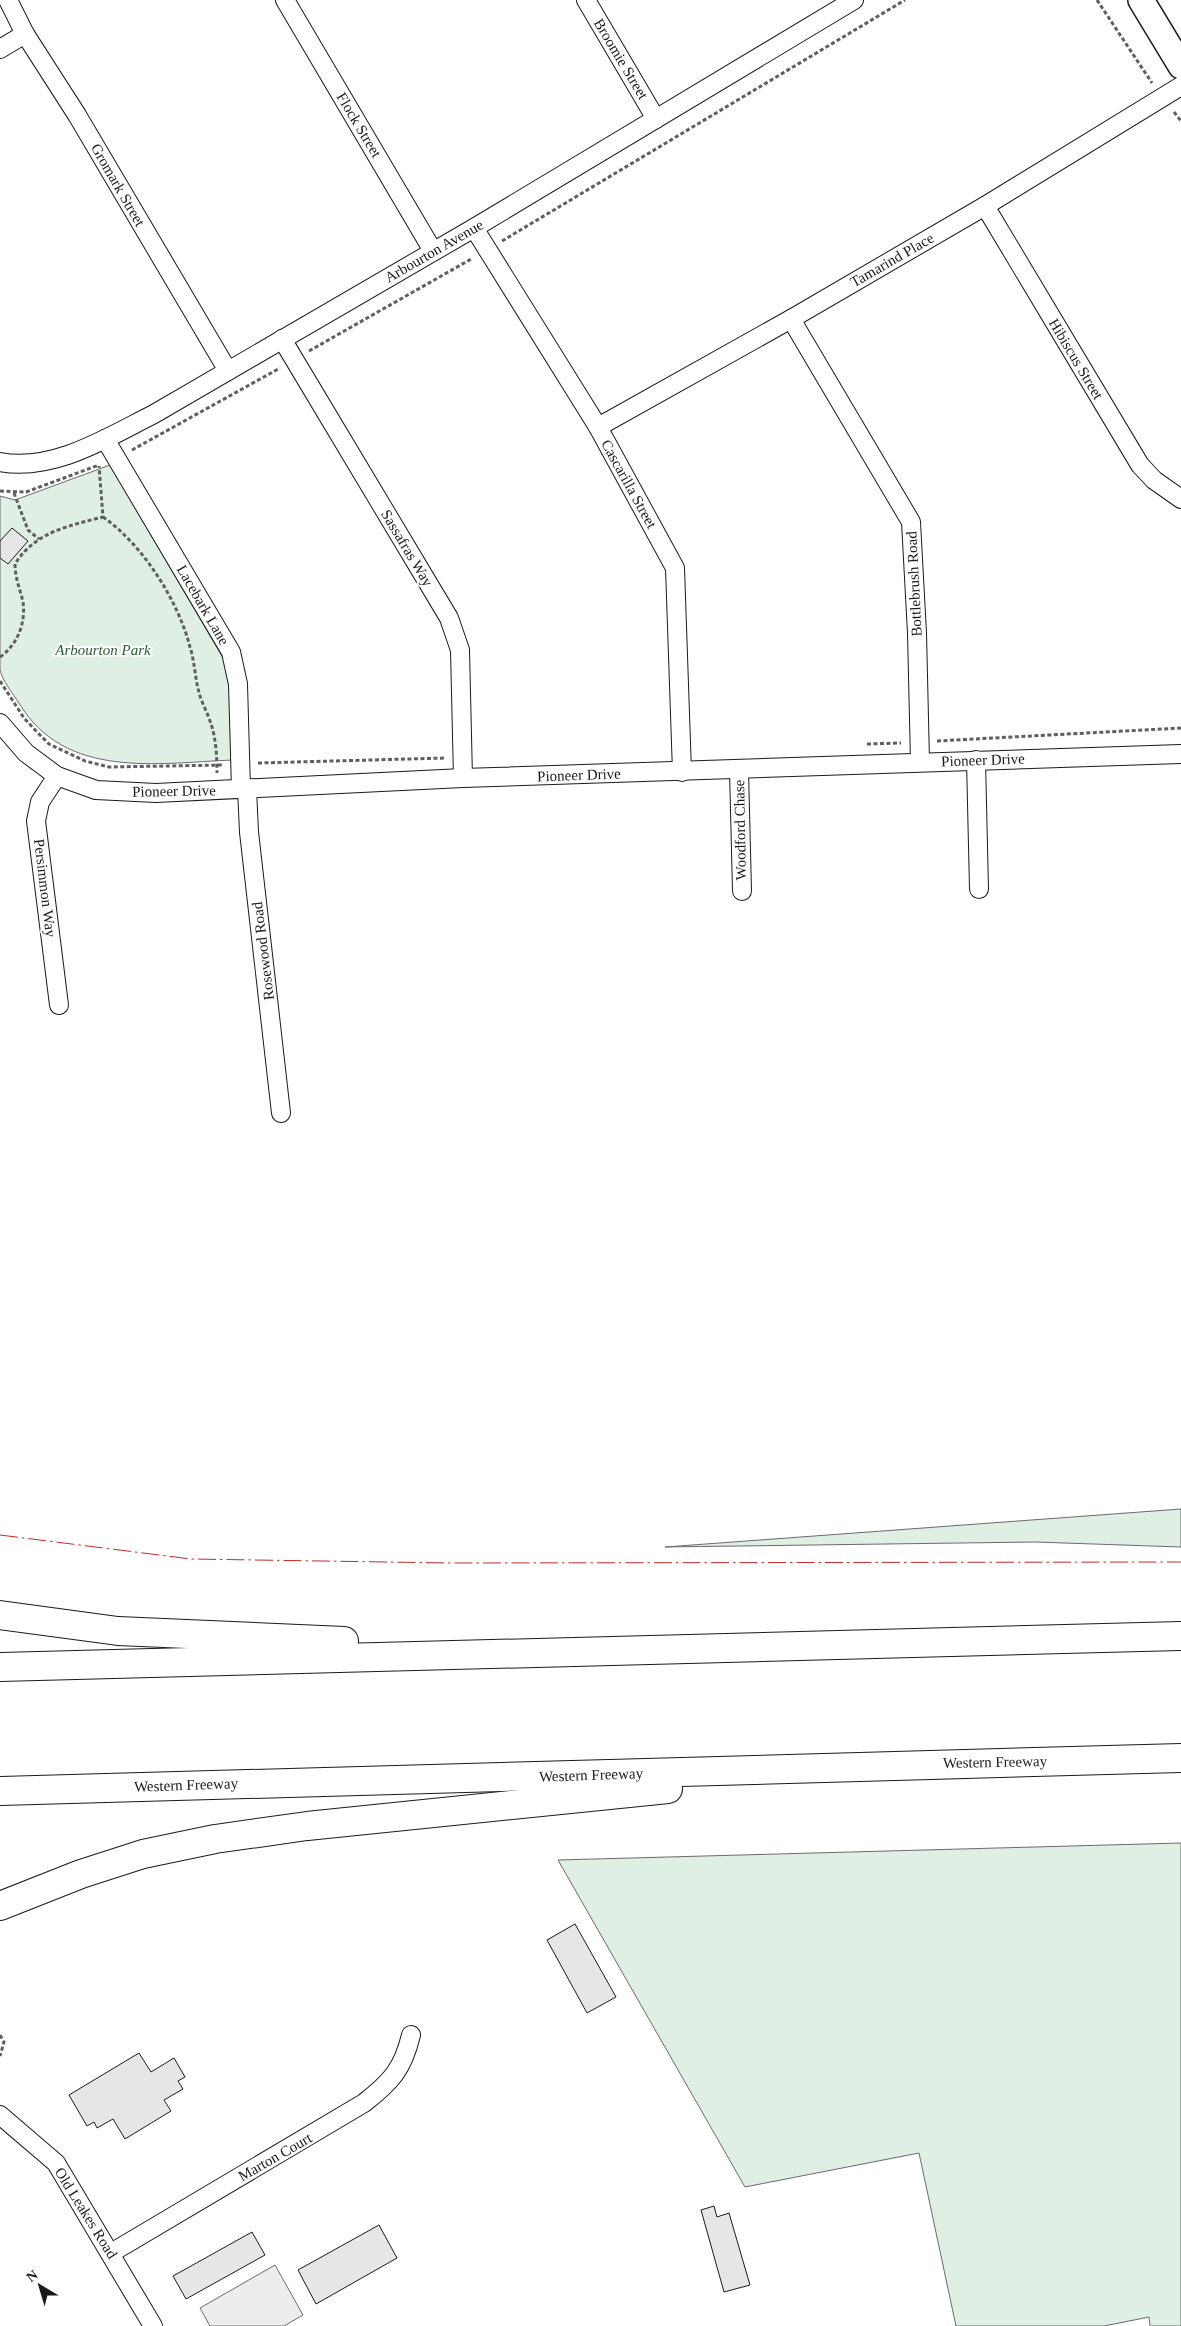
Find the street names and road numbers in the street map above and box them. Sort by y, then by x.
street label: Broomie Street [591,16,652,103]
street label: Flock Street [333,90,385,161]
street label: Gromark Street [88,141,149,230]
street label: Arbourton Avenue [382,216,486,286]
street label: Tamarind Place [848,230,937,290]
street label: Hibiscus Street [1046,316,1107,403]
street label: Cascarilla Street [598,437,660,532]
street label: Sassafras Way [378,507,436,590]
street label: Bottlebrush Road [903,530,925,637]
street label: Lacebark Lane [174,562,232,648]
street label: Pioneer Drive [941,751,1025,769]
street label: Pioneer Drive [537,766,621,784]
street label: Woodford Chase [731,779,749,881]
street label: Pioneer Drive [132,782,216,800]
street label: Persimmon Way [31,838,59,939]
street label: Rosewood Road [249,901,277,1001]
street label: Western Freeway [943,1753,1048,1771]
street label: Western Freeway [539,1765,644,1785]
street label: Western Freeway [134,1775,239,1795]
street label: Marton Court [235,2129,315,2184]
street label: Old Leakes Road [52,2165,121,2262]

